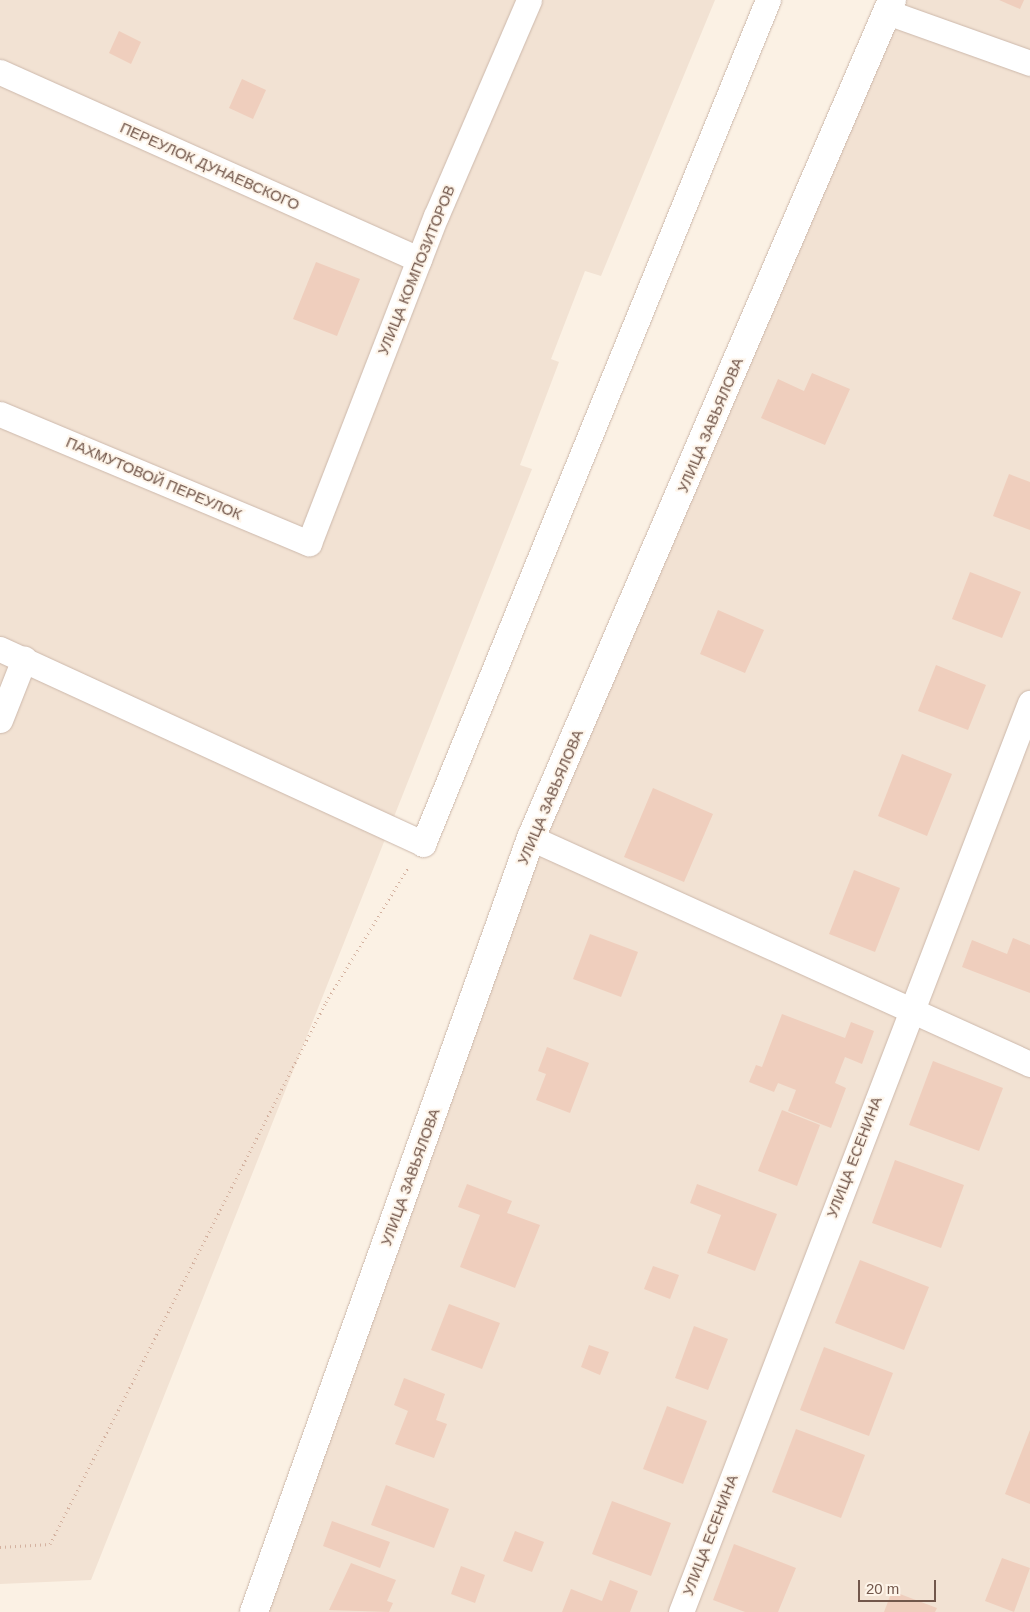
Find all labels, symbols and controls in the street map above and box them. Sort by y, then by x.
street label: ПЕРЕУЛОК ДУНАЕВСКОГО [118,118,302,214]
street label: УЛИЦА КОМПОЗИТОРОВ [374,183,458,357]
street label: УЛИЦА ЗАВЬЯЛОВА [673,355,747,495]
street label: ПАХМУТОВОЙ ПЕРЕУЛОК [63,433,245,523]
street label: УЛИЦА ЗАВЬЯЛОВА [513,727,587,867]
street label: УЛИЦА ЕСЕНИНА [823,1094,885,1220]
street label: УЛИЦА ЗАВЬЯЛОВА [377,1106,443,1248]
street label: УЛИЦА ЕСЕНИНА [679,1472,741,1598]
scale bar [860,1570,938,1602]
text: 20 m [866,1580,899,1597]

